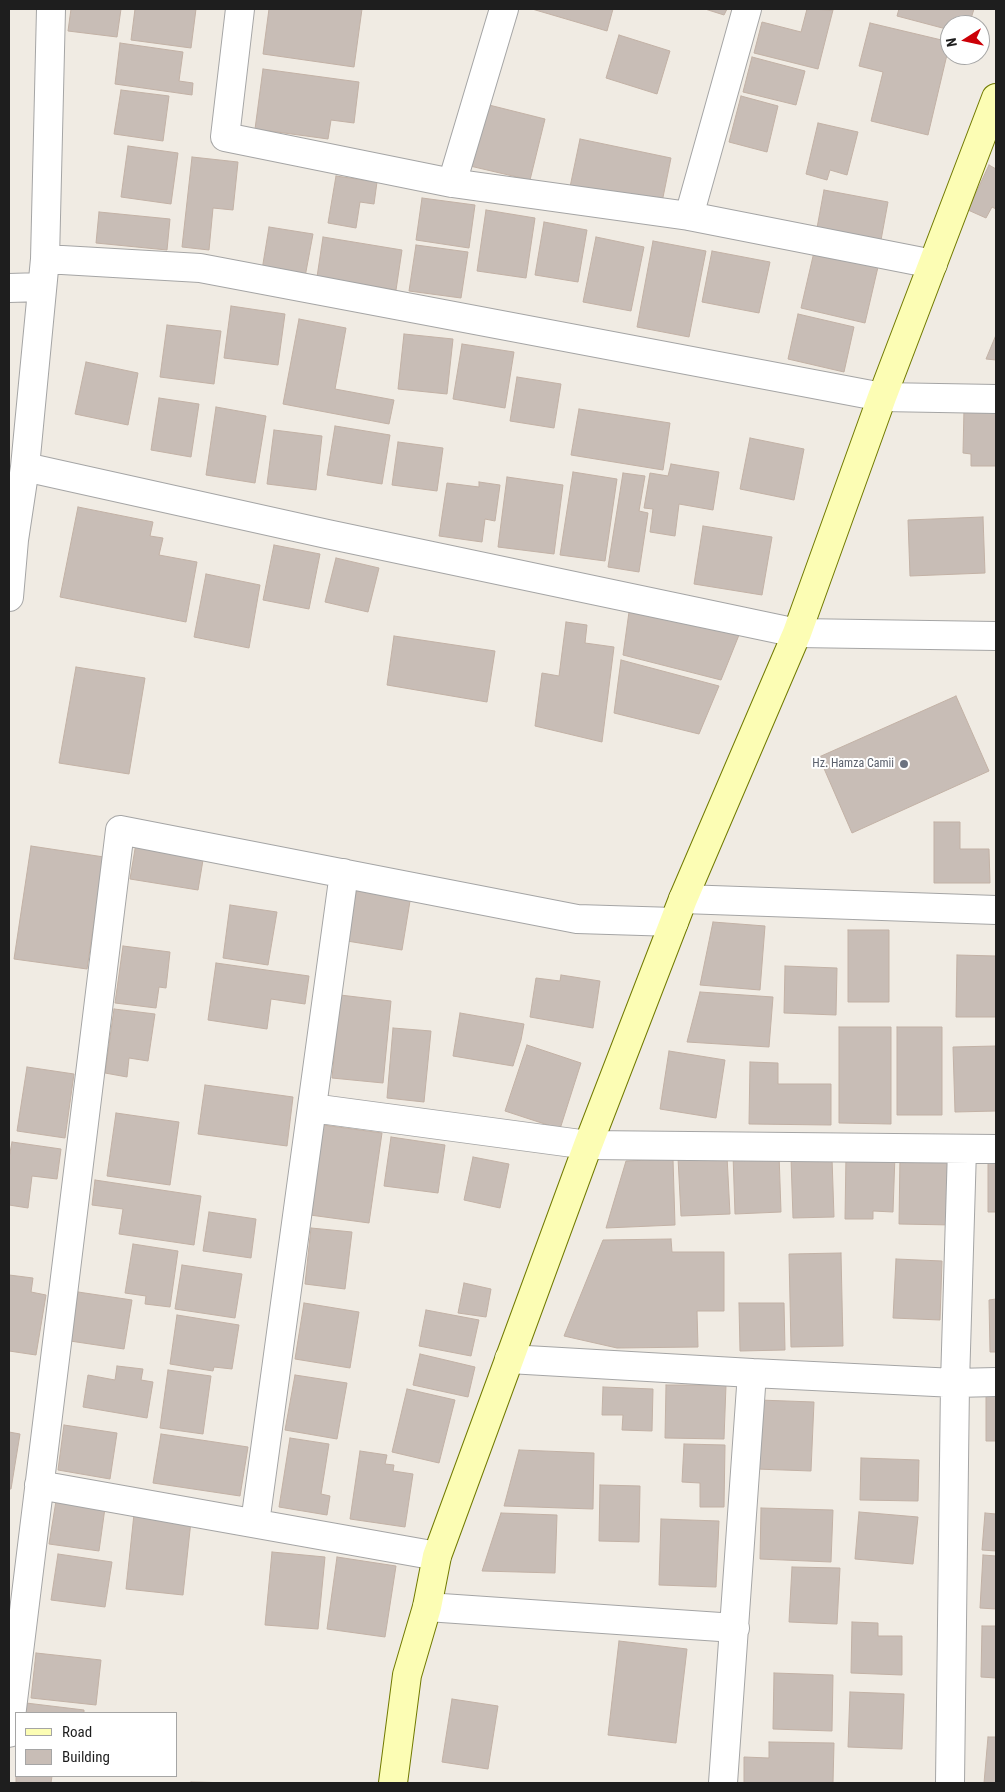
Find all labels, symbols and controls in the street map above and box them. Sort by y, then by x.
north arrow [940,15,990,65]
text: N [943,37,960,48]
place label: Hz. Hamza Camii [812,757,894,771]
marker: Hz. Hamza Camii [898,758,910,770]
legend [15,1712,178,1777]
text: Road [62,1723,92,1741]
text: Building [62,1748,110,1766]

